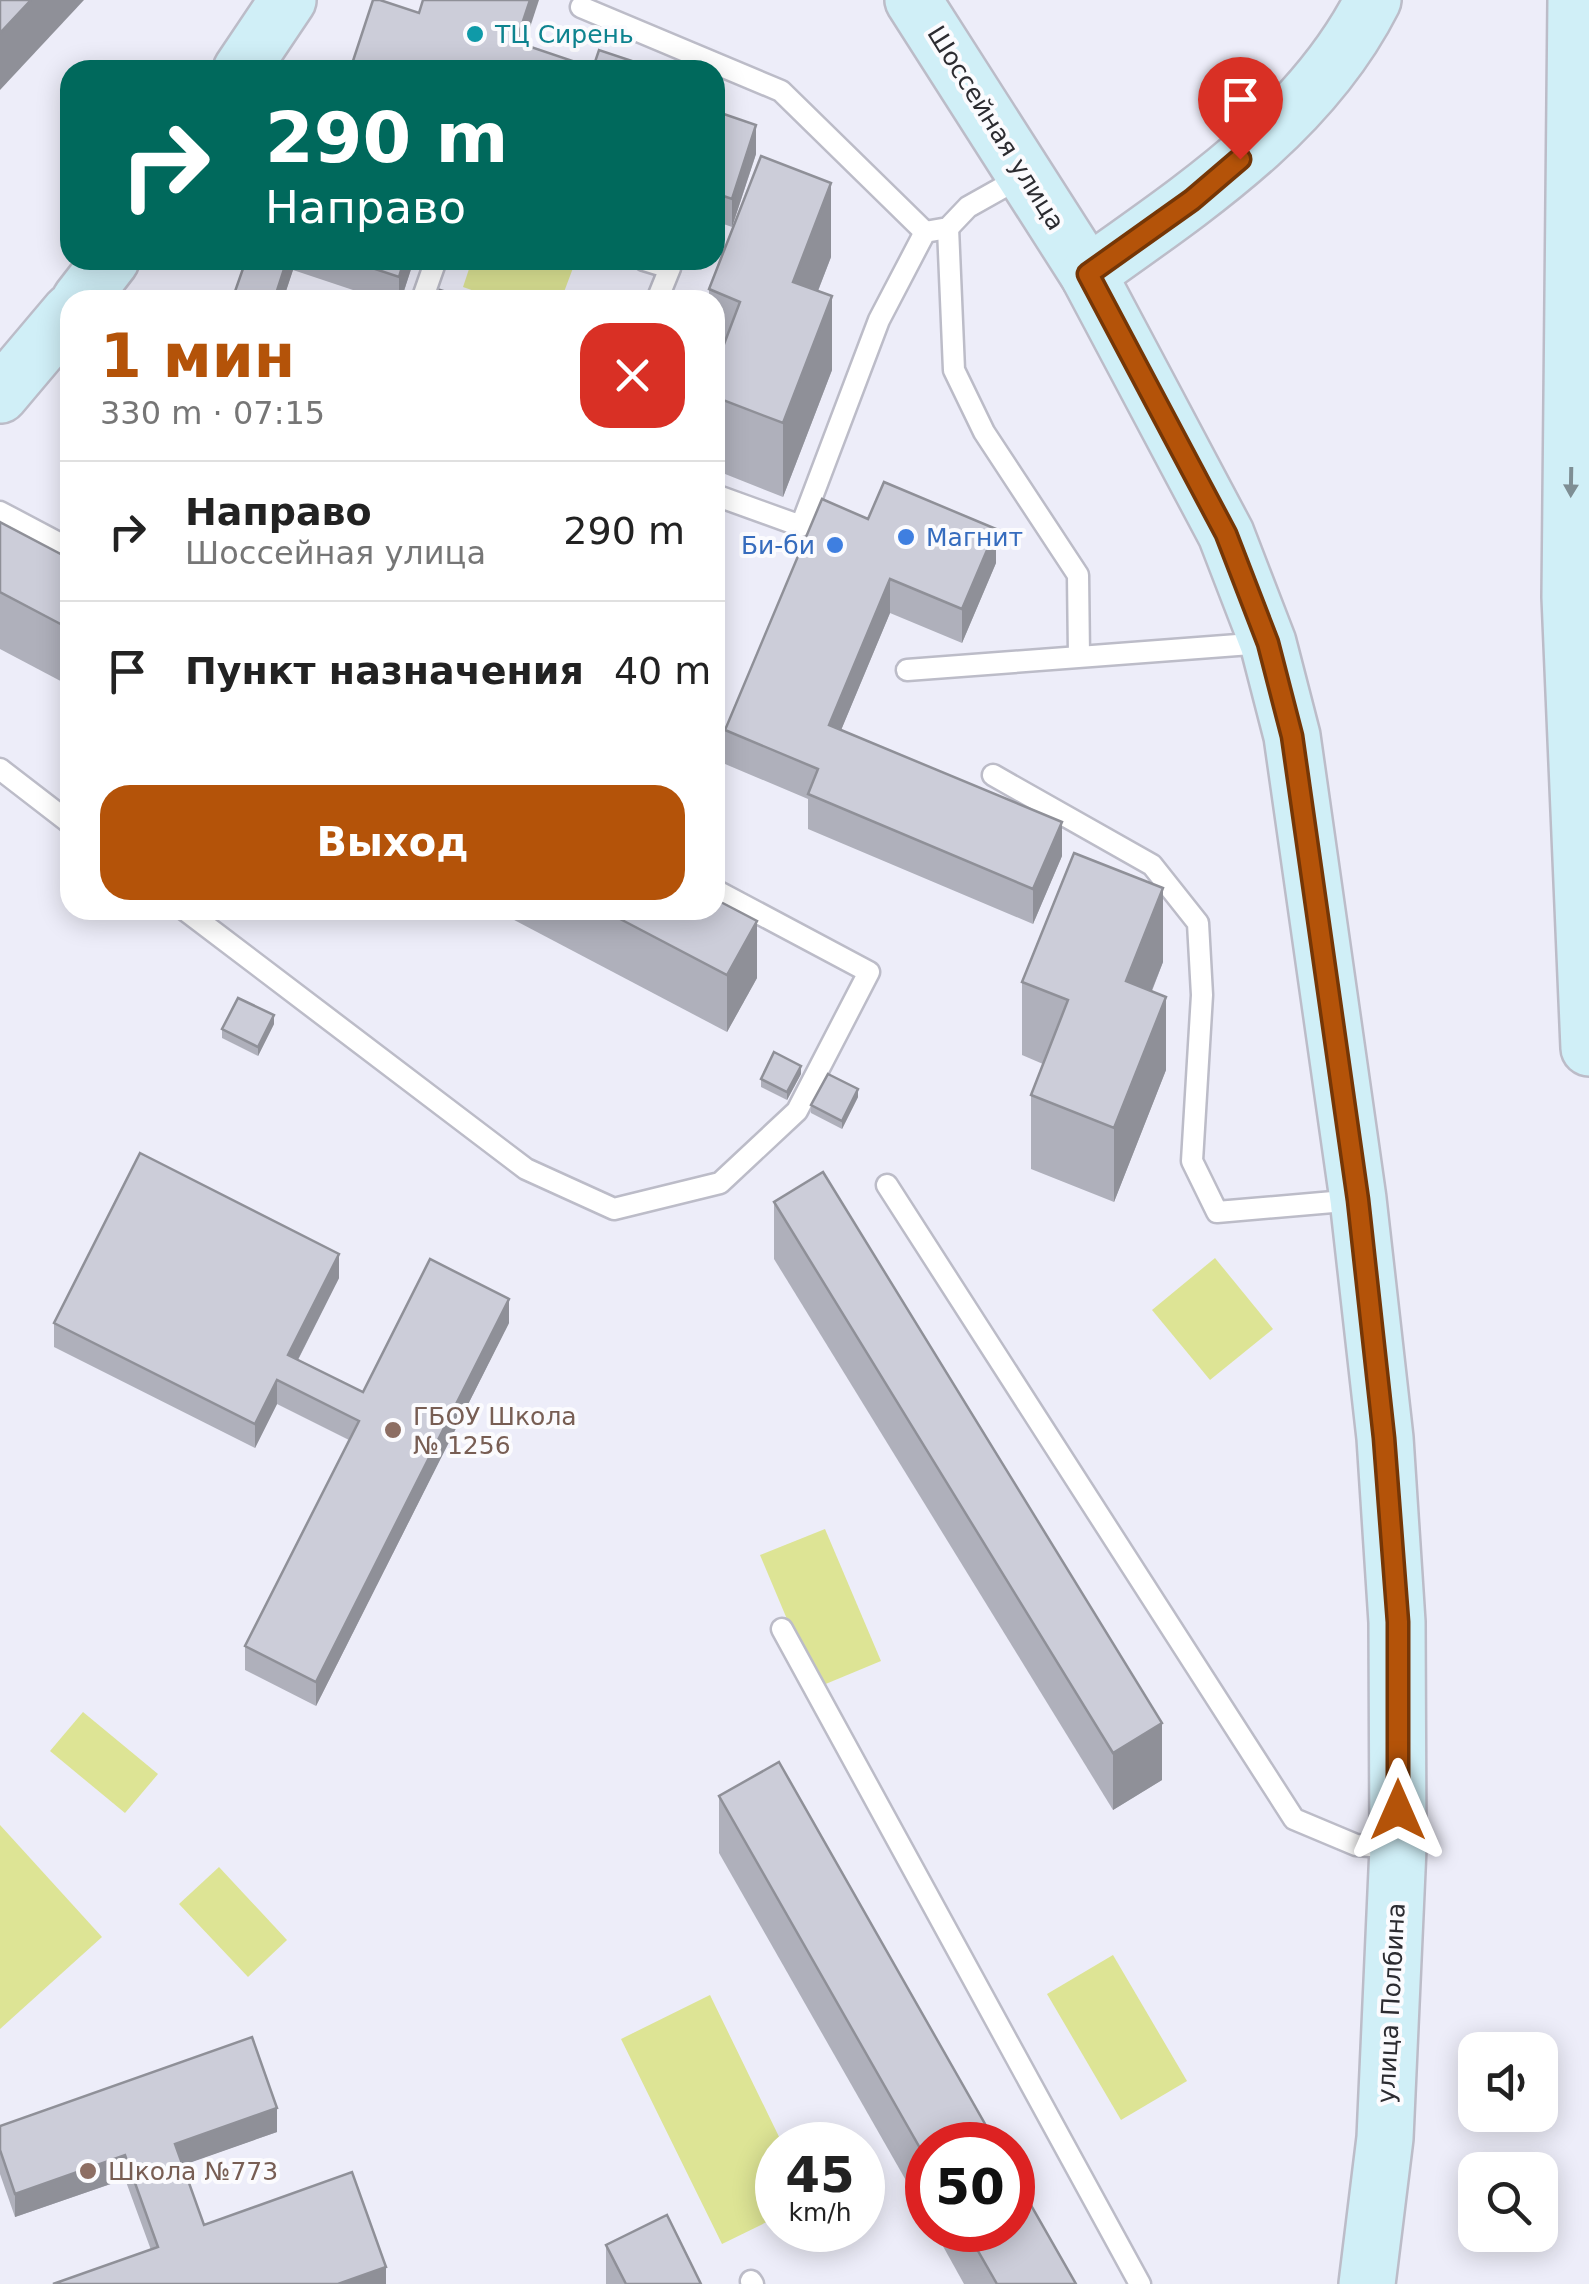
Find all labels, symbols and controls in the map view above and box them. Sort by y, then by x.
place label: ТЦ Сирень [494,20,634,49]
street label: Шоссейная улица [921,21,1071,235]
marker: ТЦ Сирень [464,23,486,45]
pin [1198,57,1283,160]
icon: arrive [1213,72,1268,127]
text: 290 m [265,97,508,179]
icon: right [100,100,230,230]
text: Направо [265,181,466,234]
text: 1 мин [100,321,295,391]
button: close [580,323,685,428]
text: 330 m · 07:15 [100,394,325,432]
one-way arrow [1563,467,1579,499]
text: Направо [185,490,372,534]
icon: right [100,504,155,559]
text: 290 m [563,509,685,553]
place label: Магнит [926,523,1023,552]
marker: Магнит [895,526,917,548]
place label: Би-би [741,531,815,560]
text: Шоссейная улица [185,534,486,572]
marker: Би-би [824,534,846,556]
icon: arrive [100,644,155,699]
text: Пункт назначения [185,649,584,693]
text: 40 m [614,649,711,693]
button: Выход [100,785,685,900]
place label: ГБОУ Школа № 1256 [413,1402,577,1460]
marker: ГБОУ Школа № 1256 [382,1419,404,1441]
position arrow [1346,1758,1450,1862]
street label: улица Полбина [1371,1902,1411,2104]
map controls [1458,2032,1558,2252]
button: sound [1458,2032,1558,2132]
speed limit sign: 50 [905,2122,1035,2252]
text: 45 [785,2146,855,2204]
button: search [1458,2152,1558,2252]
place label: Школа №773 [108,2157,278,2186]
marker: Школа №773 [77,2160,99,2182]
text: km/h [788,2198,852,2227]

